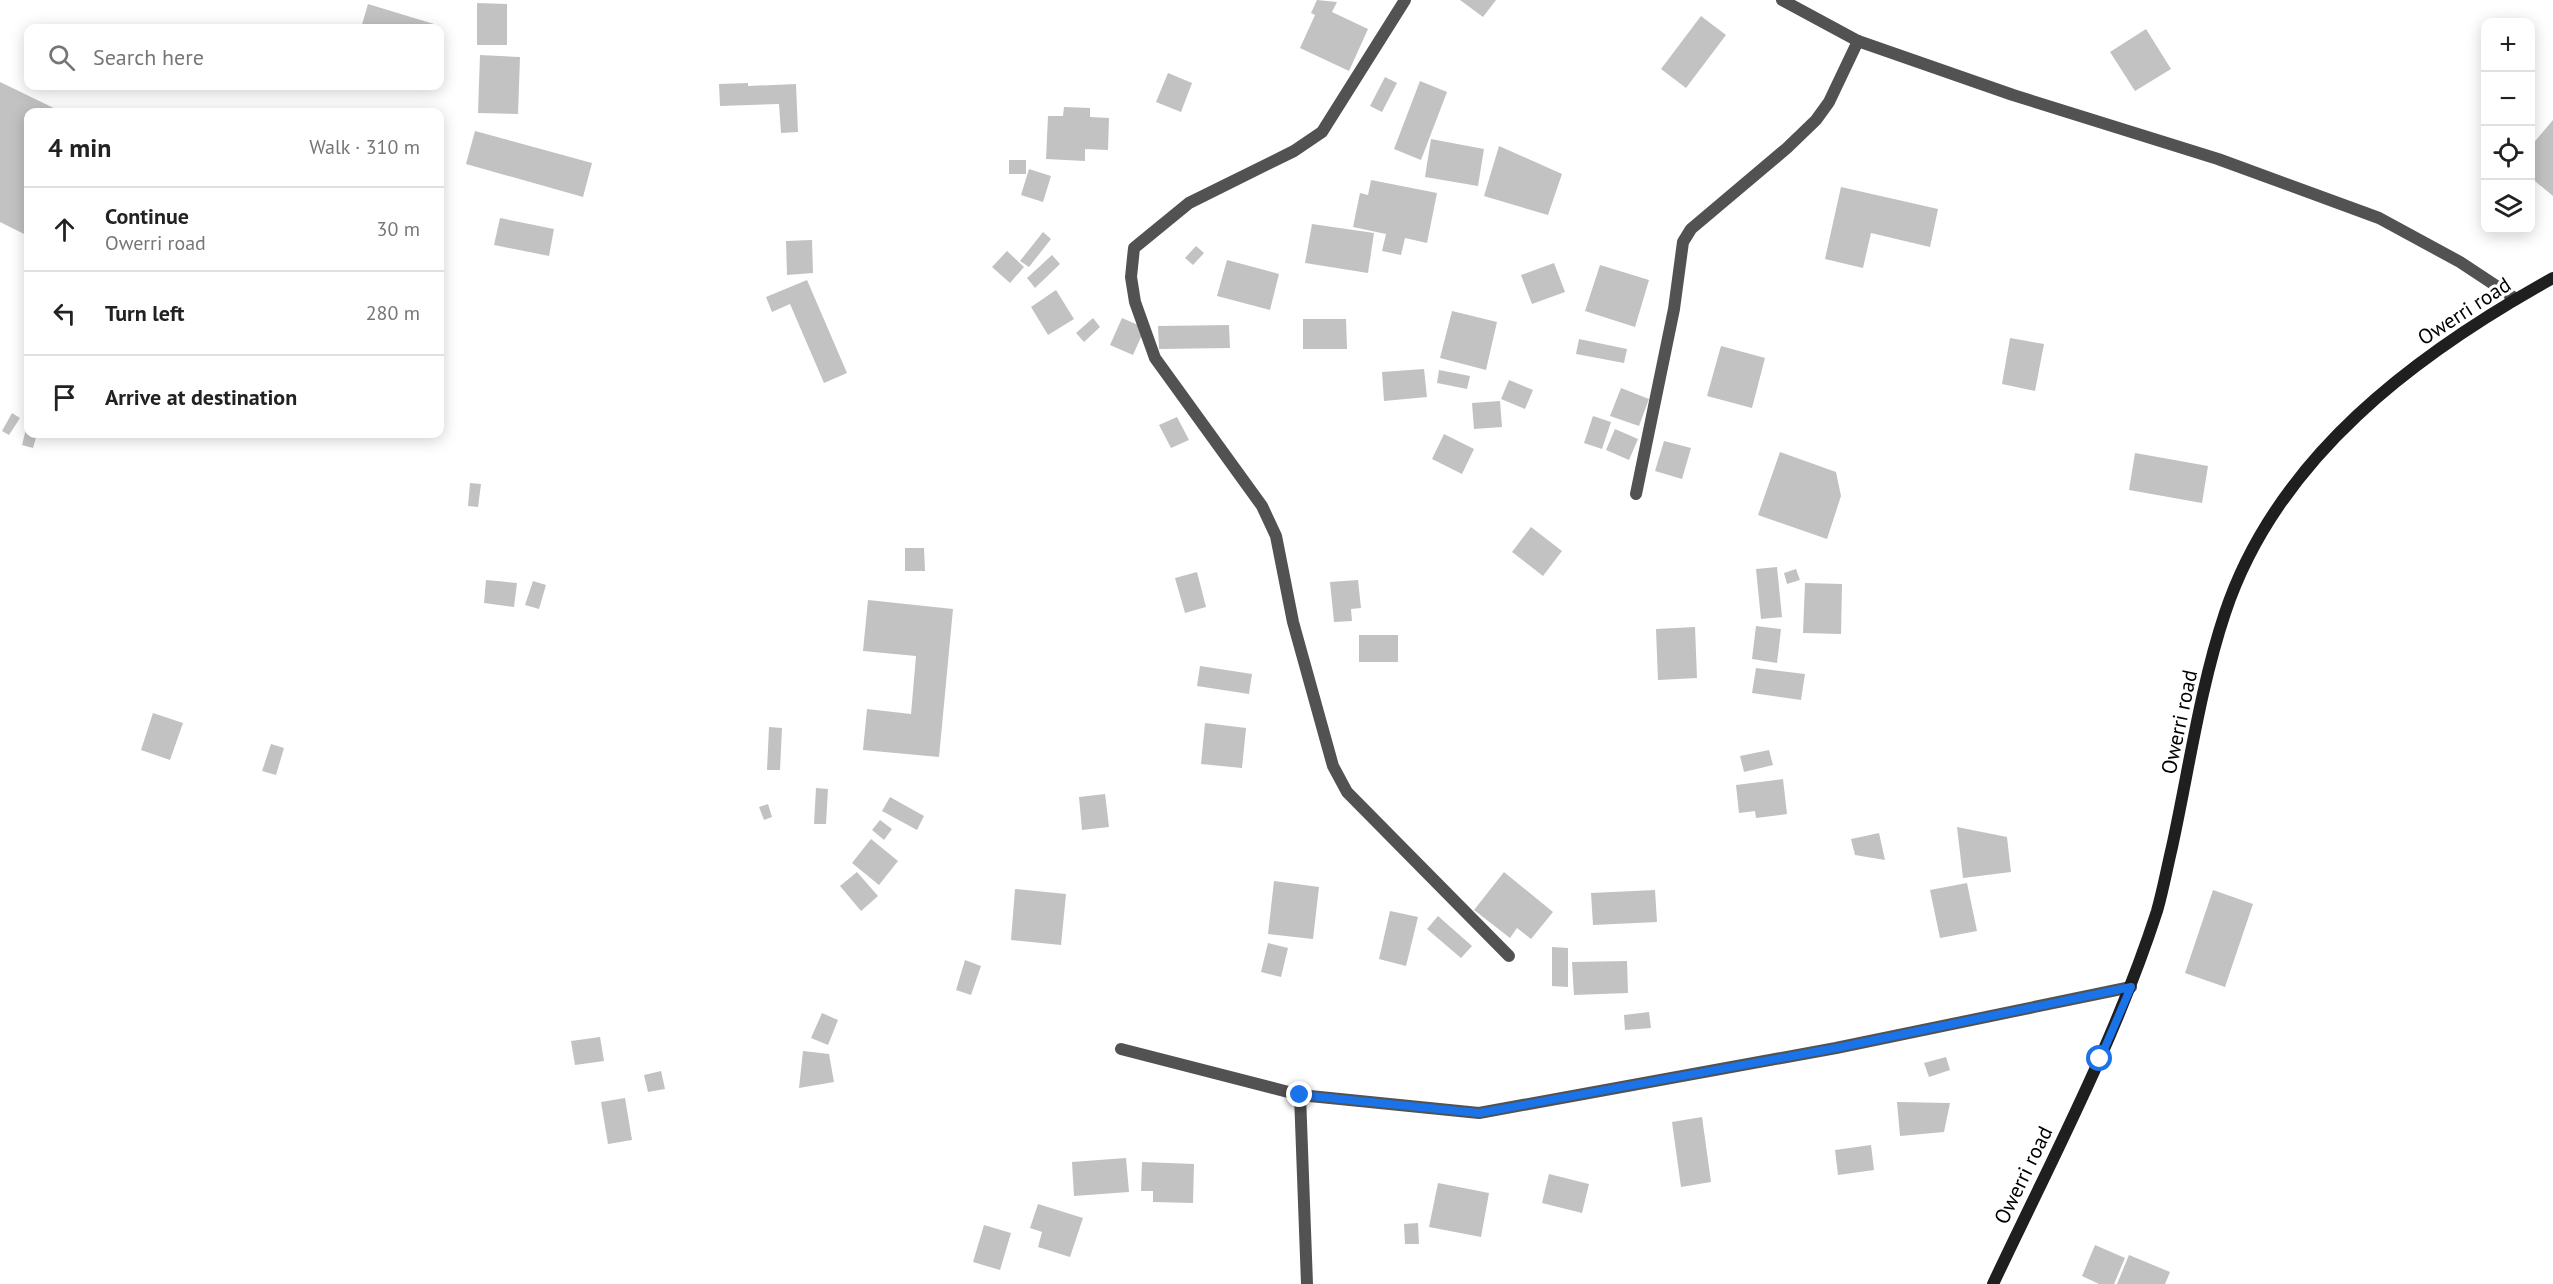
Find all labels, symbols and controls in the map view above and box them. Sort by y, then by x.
map controls [2481,18,2535,234]
button: + [2481,18,2535,72]
search box [24,24,444,90]
icon: search [45,41,78,74]
text: Search here [93,43,204,71]
button: − [2481,72,2535,126]
button: locate [2481,126,2535,180]
text: 4 min [48,131,111,164]
text: Walk · 310 m [309,134,420,160]
button: layers [2481,180,2535,234]
text: Continue [105,202,189,230]
icon: ahead [48,213,81,246]
text: 30 m [377,216,420,242]
text: Owerri road [105,230,206,256]
street label: Owerri road [2412,271,2516,351]
icon: left [48,297,81,330]
text: Turn left [105,299,185,327]
text: 280 m [366,300,420,326]
icon: arrive [48,381,81,414]
text: Arrive at destination [105,383,297,411]
street label: Owerri road [2155,667,2203,777]
route start [2086,1045,2112,1071]
route end [1286,1081,1312,1107]
street label: Owerri road [1988,1122,2058,1228]

